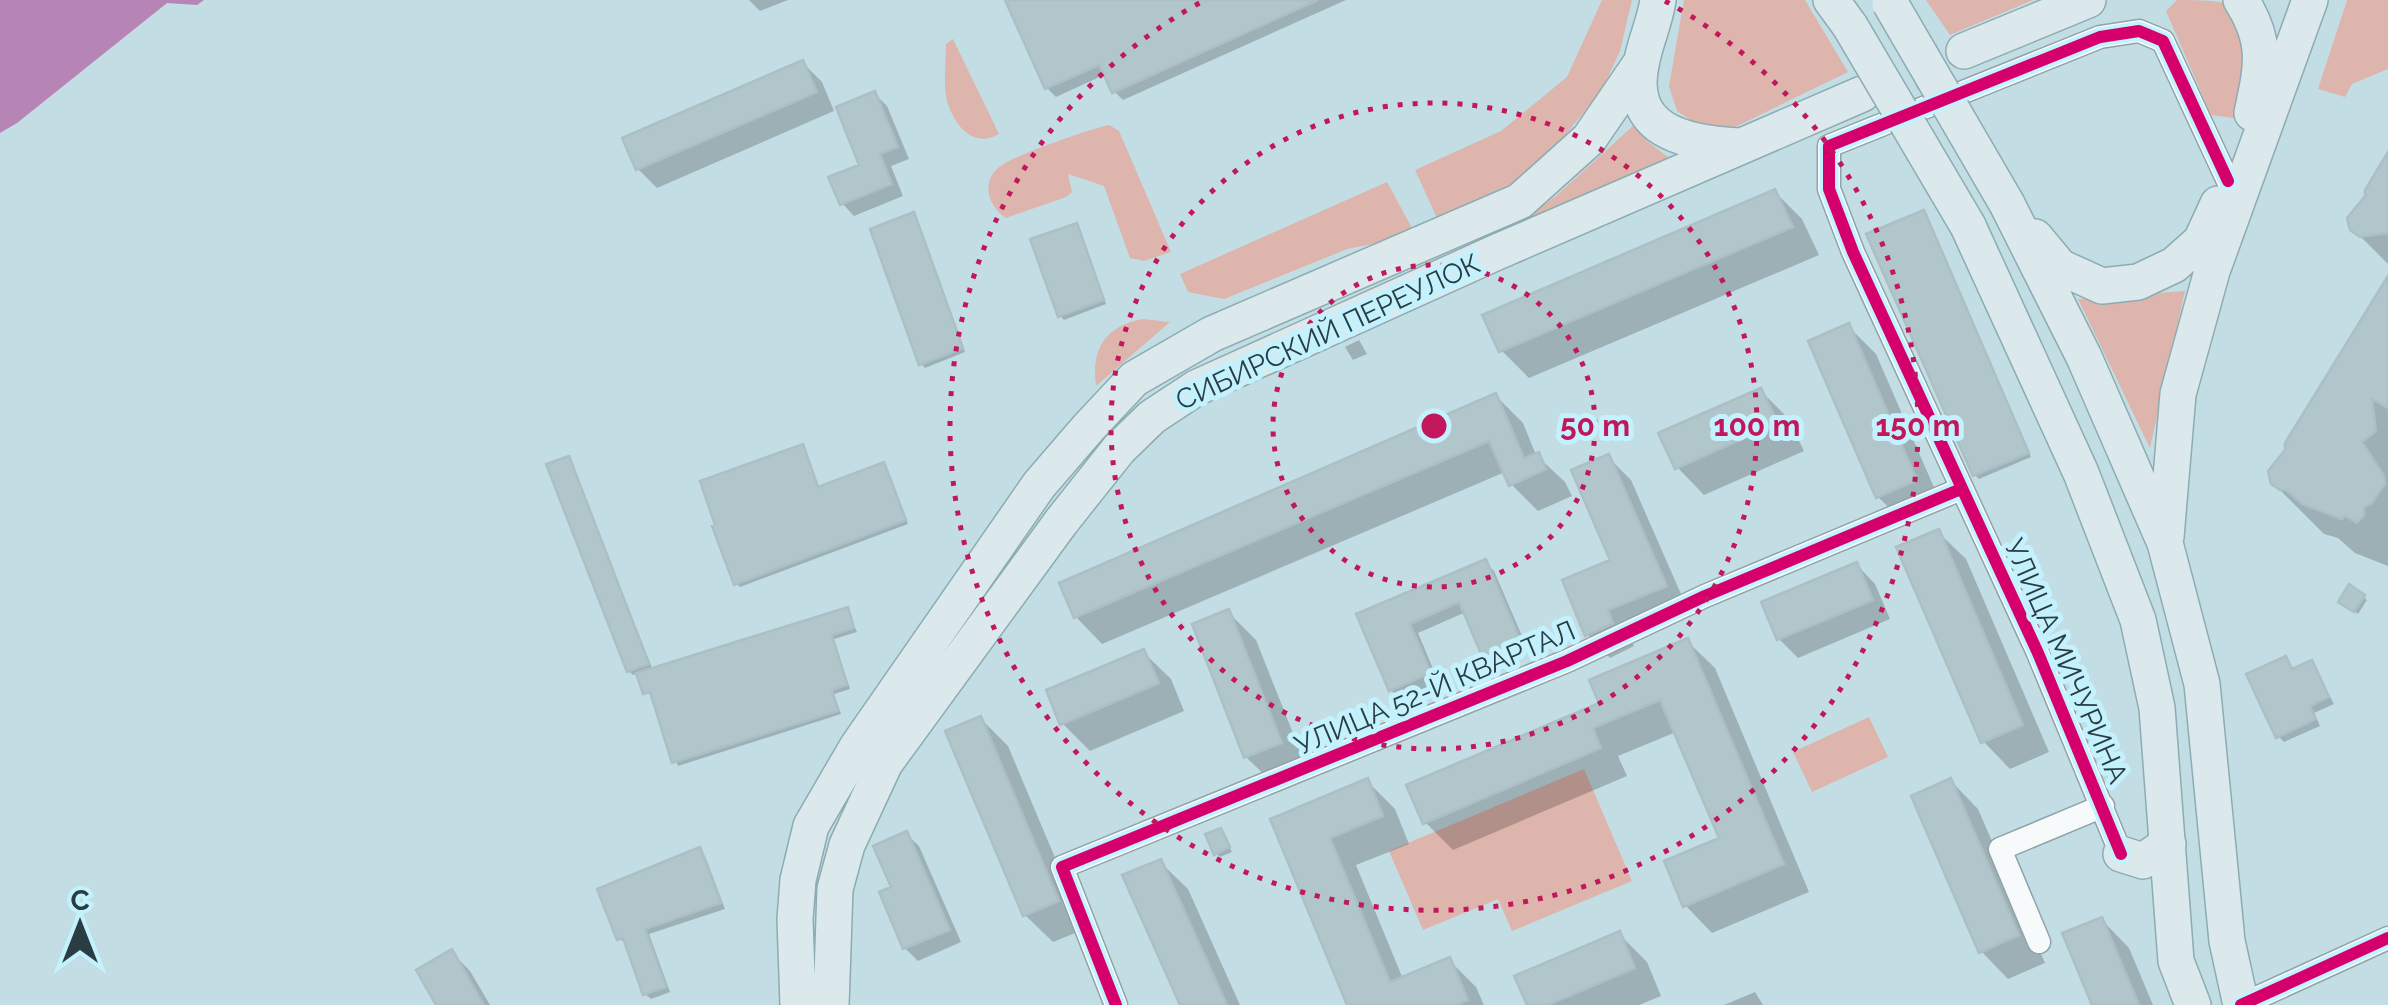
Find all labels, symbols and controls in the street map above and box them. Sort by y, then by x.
street label: СИБИРСКИЙ ПЕРЕУЛОК [1171,247,1486,417]
centre of rings [1416,408,1452,444]
text: 50 m [1560,408,1630,443]
text: 100 m [1714,408,1800,443]
text: 150 m [1876,408,1961,443]
street label: УЛИЦА МИЧУРИНА [1997,534,2135,788]
street label: УЛИЦА 52-Й КВАРТАЛ [1290,614,1580,762]
north arrow [30,875,130,975]
text: С [70,884,90,917]

